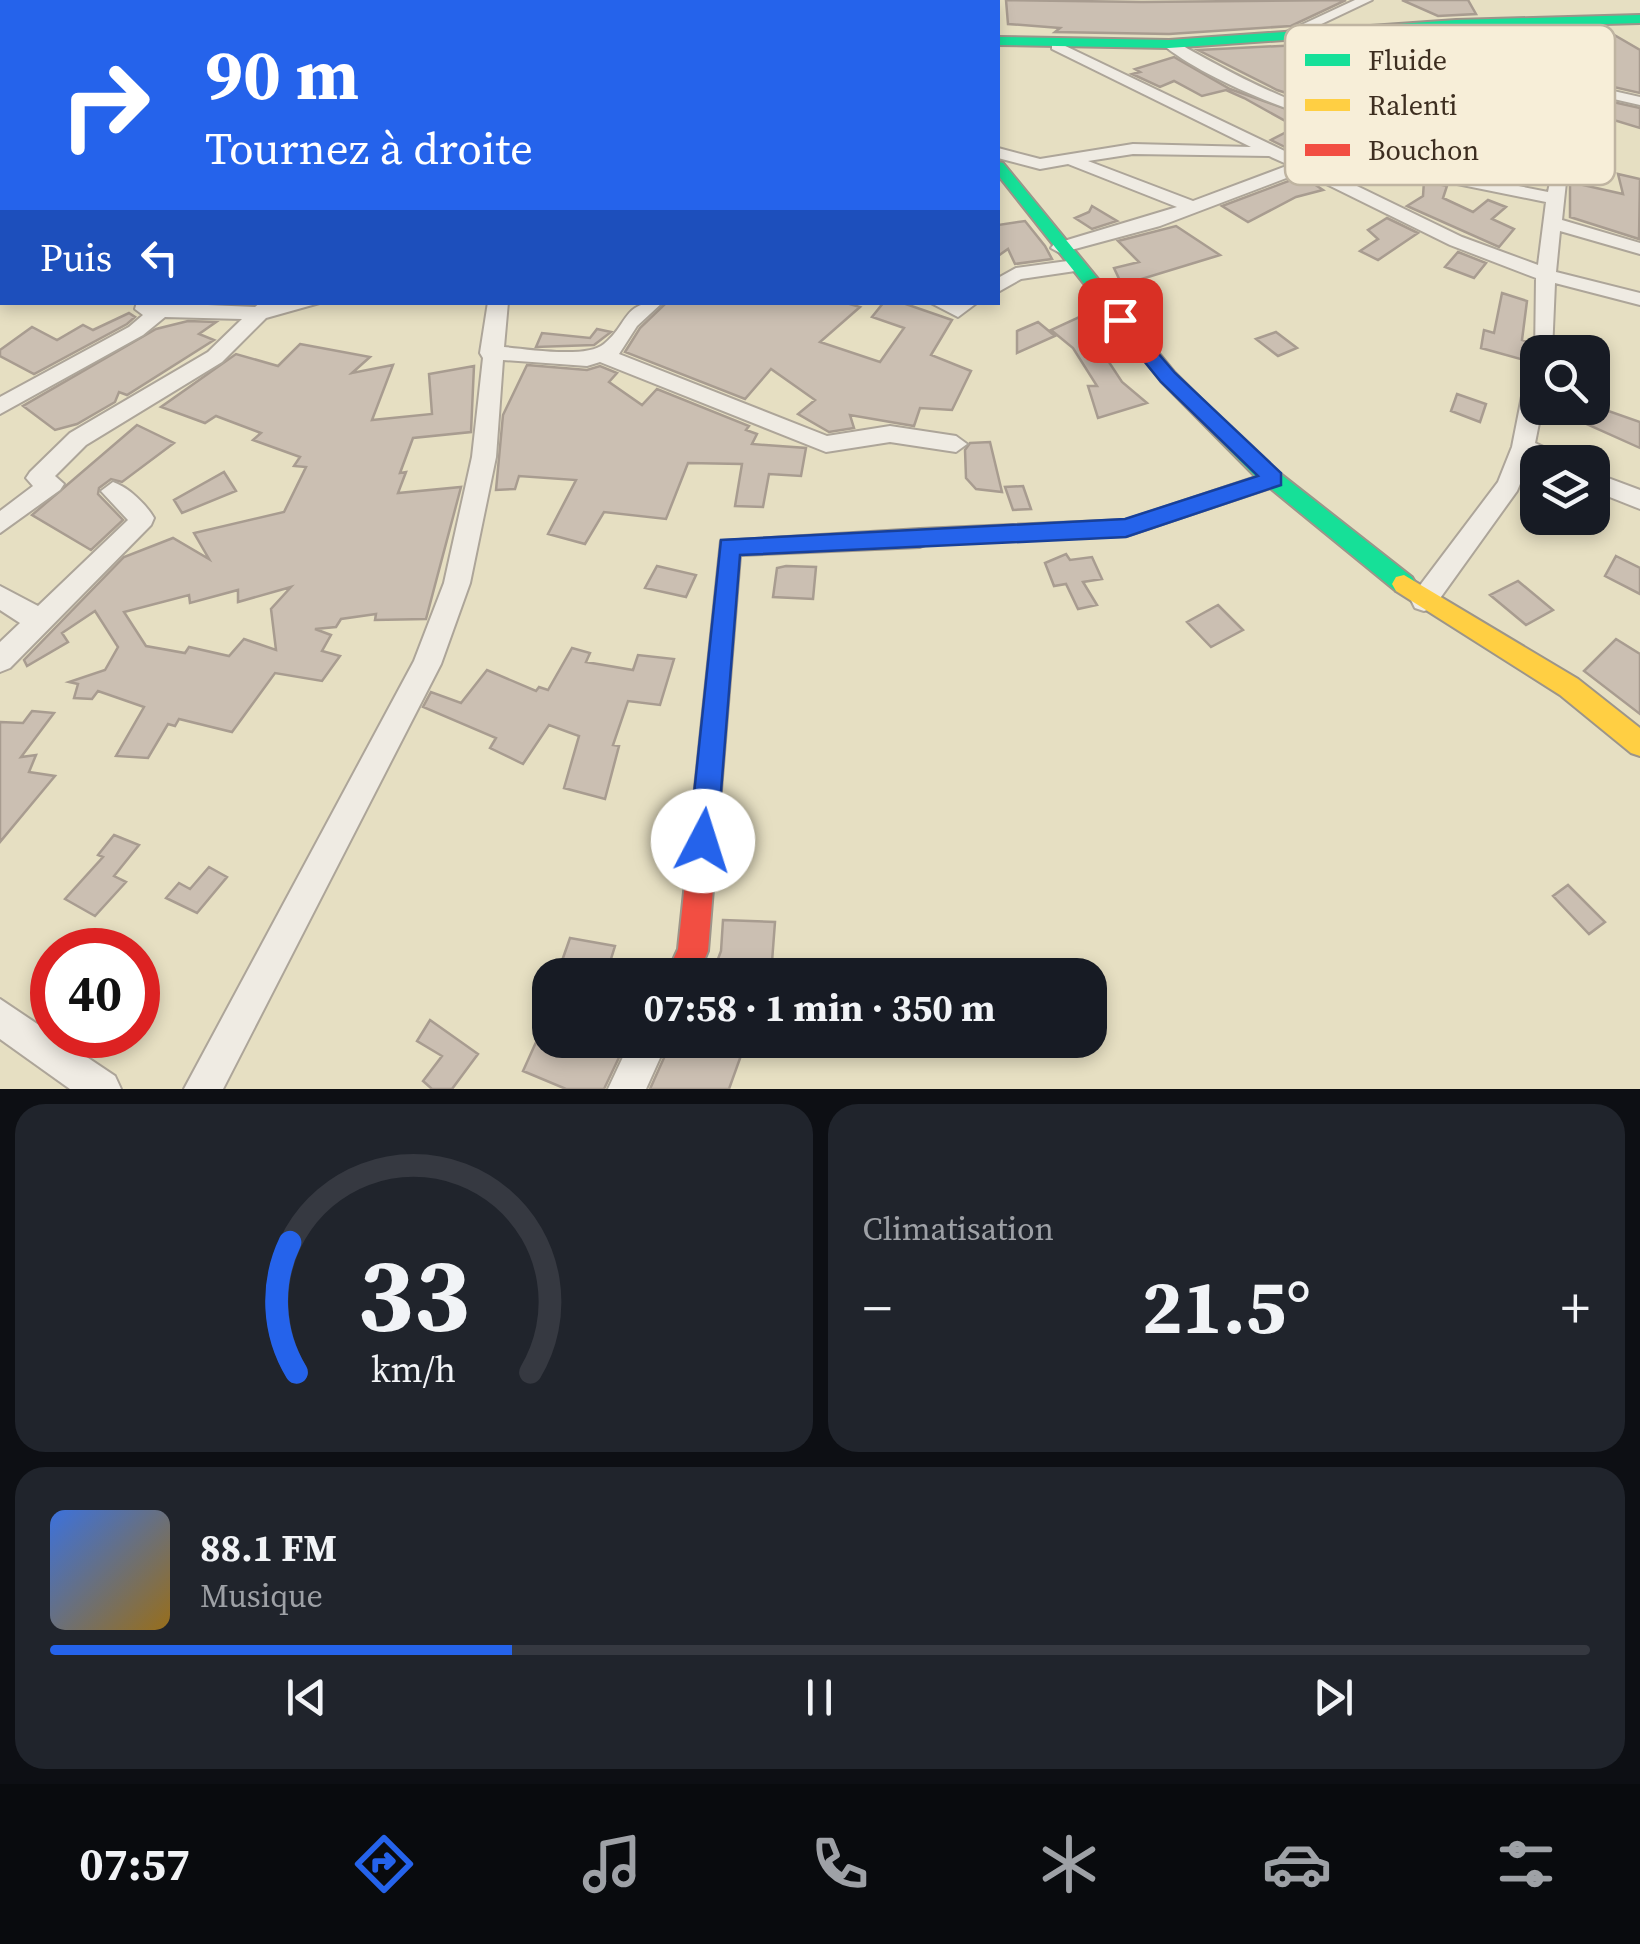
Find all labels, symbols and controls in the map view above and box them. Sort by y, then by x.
legend [1285,25,1615,185]
text: 90 m [205,26,359,122]
icon: right [40,40,170,170]
text: Fluide [1368,41,1447,79]
text: Ralenti [1368,86,1457,124]
text: Tournez à droite [205,117,533,179]
text: Bouchon [1368,131,1479,169]
icon: left [132,230,187,285]
text: Puis [40,232,112,284]
pin [1078,278,1163,363]
icon: arrive [1093,293,1148,348]
map controls [1520,335,1610,535]
button: search [1520,335,1610,425]
button: layers [1520,445,1610,535]
position arrow [651,789,755,893]
speed limit sign: 40 [30,928,160,1058]
text: 07:58 · 1 min · 350 m [643,982,996,1034]
text: Climatisation [863,1207,1054,1251]
text: 33 [357,1222,470,1365]
text: 21.5° [1142,1255,1311,1358]
text: − [863,1270,892,1345]
text: + [1561,1270,1590,1345]
text: km/h [371,1345,456,1394]
text: 88.1 FM [200,1522,337,1574]
text: Musique [200,1574,323,1618]
icon: previous [279,1670,334,1725]
icon: pause [792,1670,847,1725]
icon: next [1306,1670,1361,1725]
icon: directions [349,1829,419,1899]
icon: music [577,1829,647,1899]
icon: phone [805,1829,875,1899]
icon: climate [1034,1829,1104,1899]
icon: car [1262,1829,1332,1899]
icon: filters [1491,1829,1561,1899]
text: 07:57 [79,1833,190,1895]

